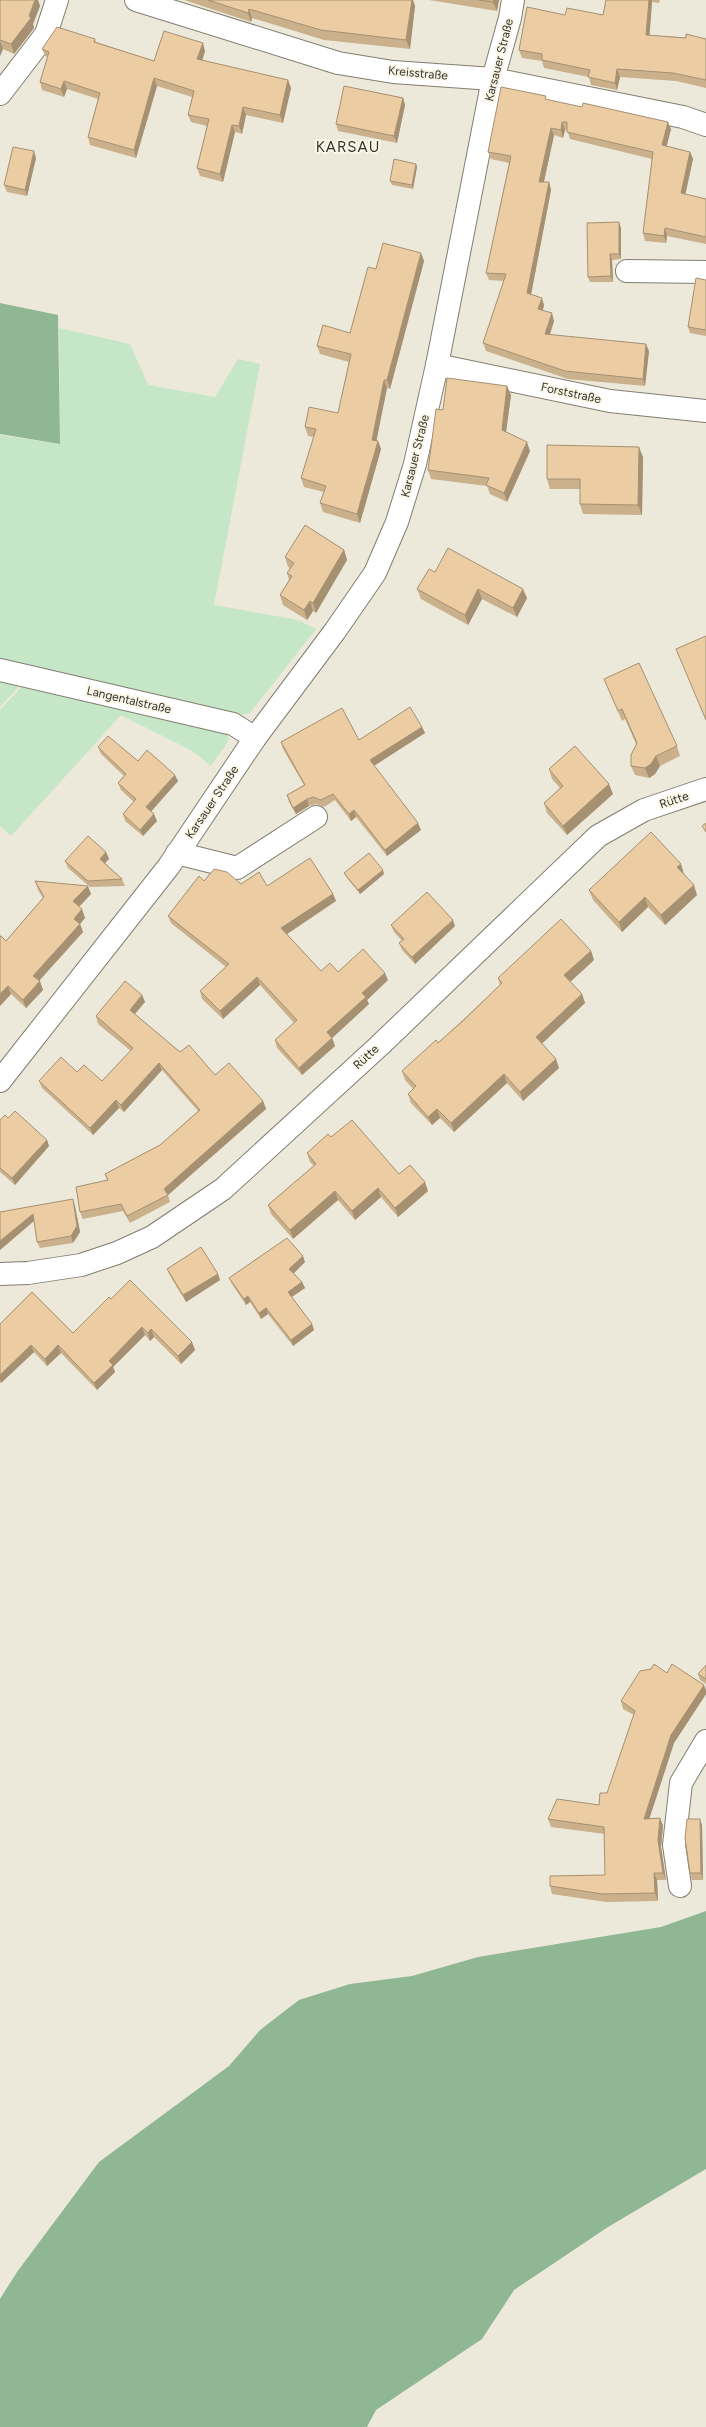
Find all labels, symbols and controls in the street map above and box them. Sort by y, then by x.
street label: Karsauer Straße [482,17,516,103]
street label: Kreisstraße [388,63,449,83]
district label: KARSAU [316,138,380,156]
street label: Forststraße [540,380,603,406]
street label: Karsauer Straße [398,413,432,499]
street label: Langentalstraße [85,683,173,717]
street label: Karsauer Straße [182,763,242,841]
street label: Rütte [658,789,691,811]
street label: Rütte [350,1041,382,1072]

